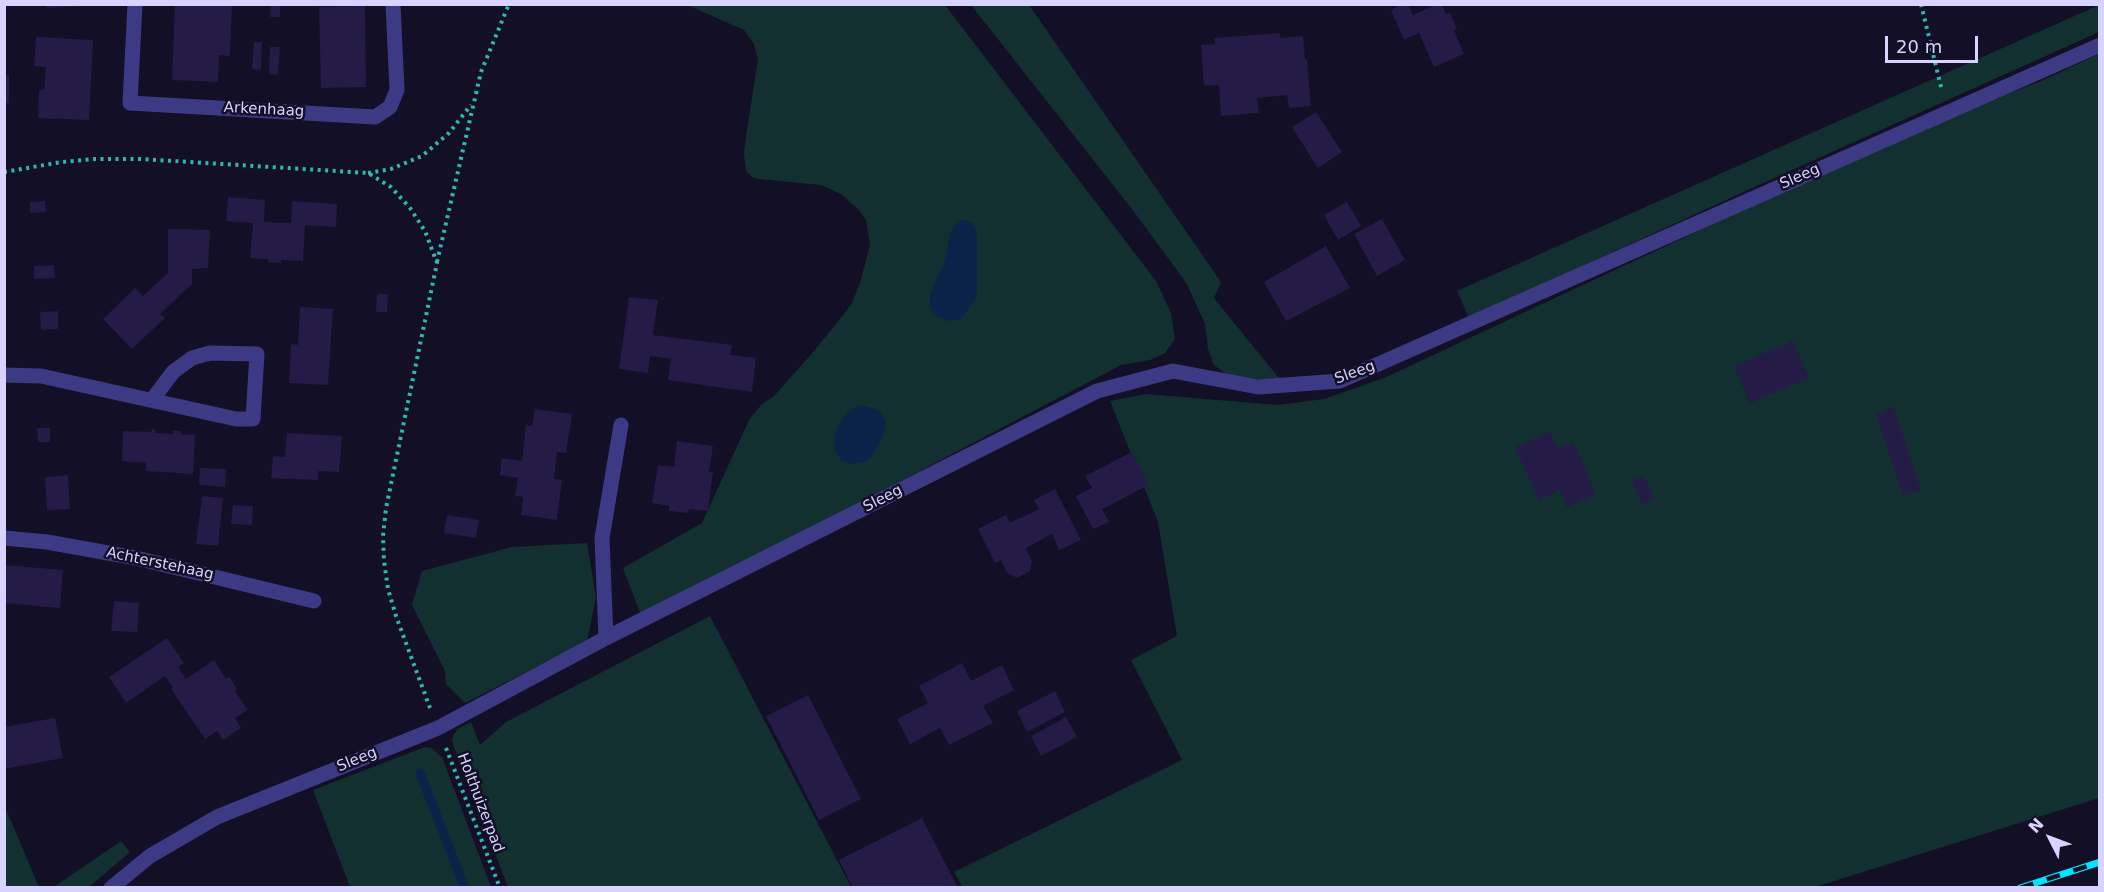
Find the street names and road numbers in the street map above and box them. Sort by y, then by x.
street label: Arkenhaag [223,99,305,121]
street label: Sleeg [1777,160,1823,194]
street label: Sleeg [1332,357,1378,389]
street label: Sleeg [860,482,906,516]
street label: Achterstehaag [105,544,215,584]
street label: Sleeg [334,744,380,776]
street label: Holthuizerpad [453,751,507,855]

